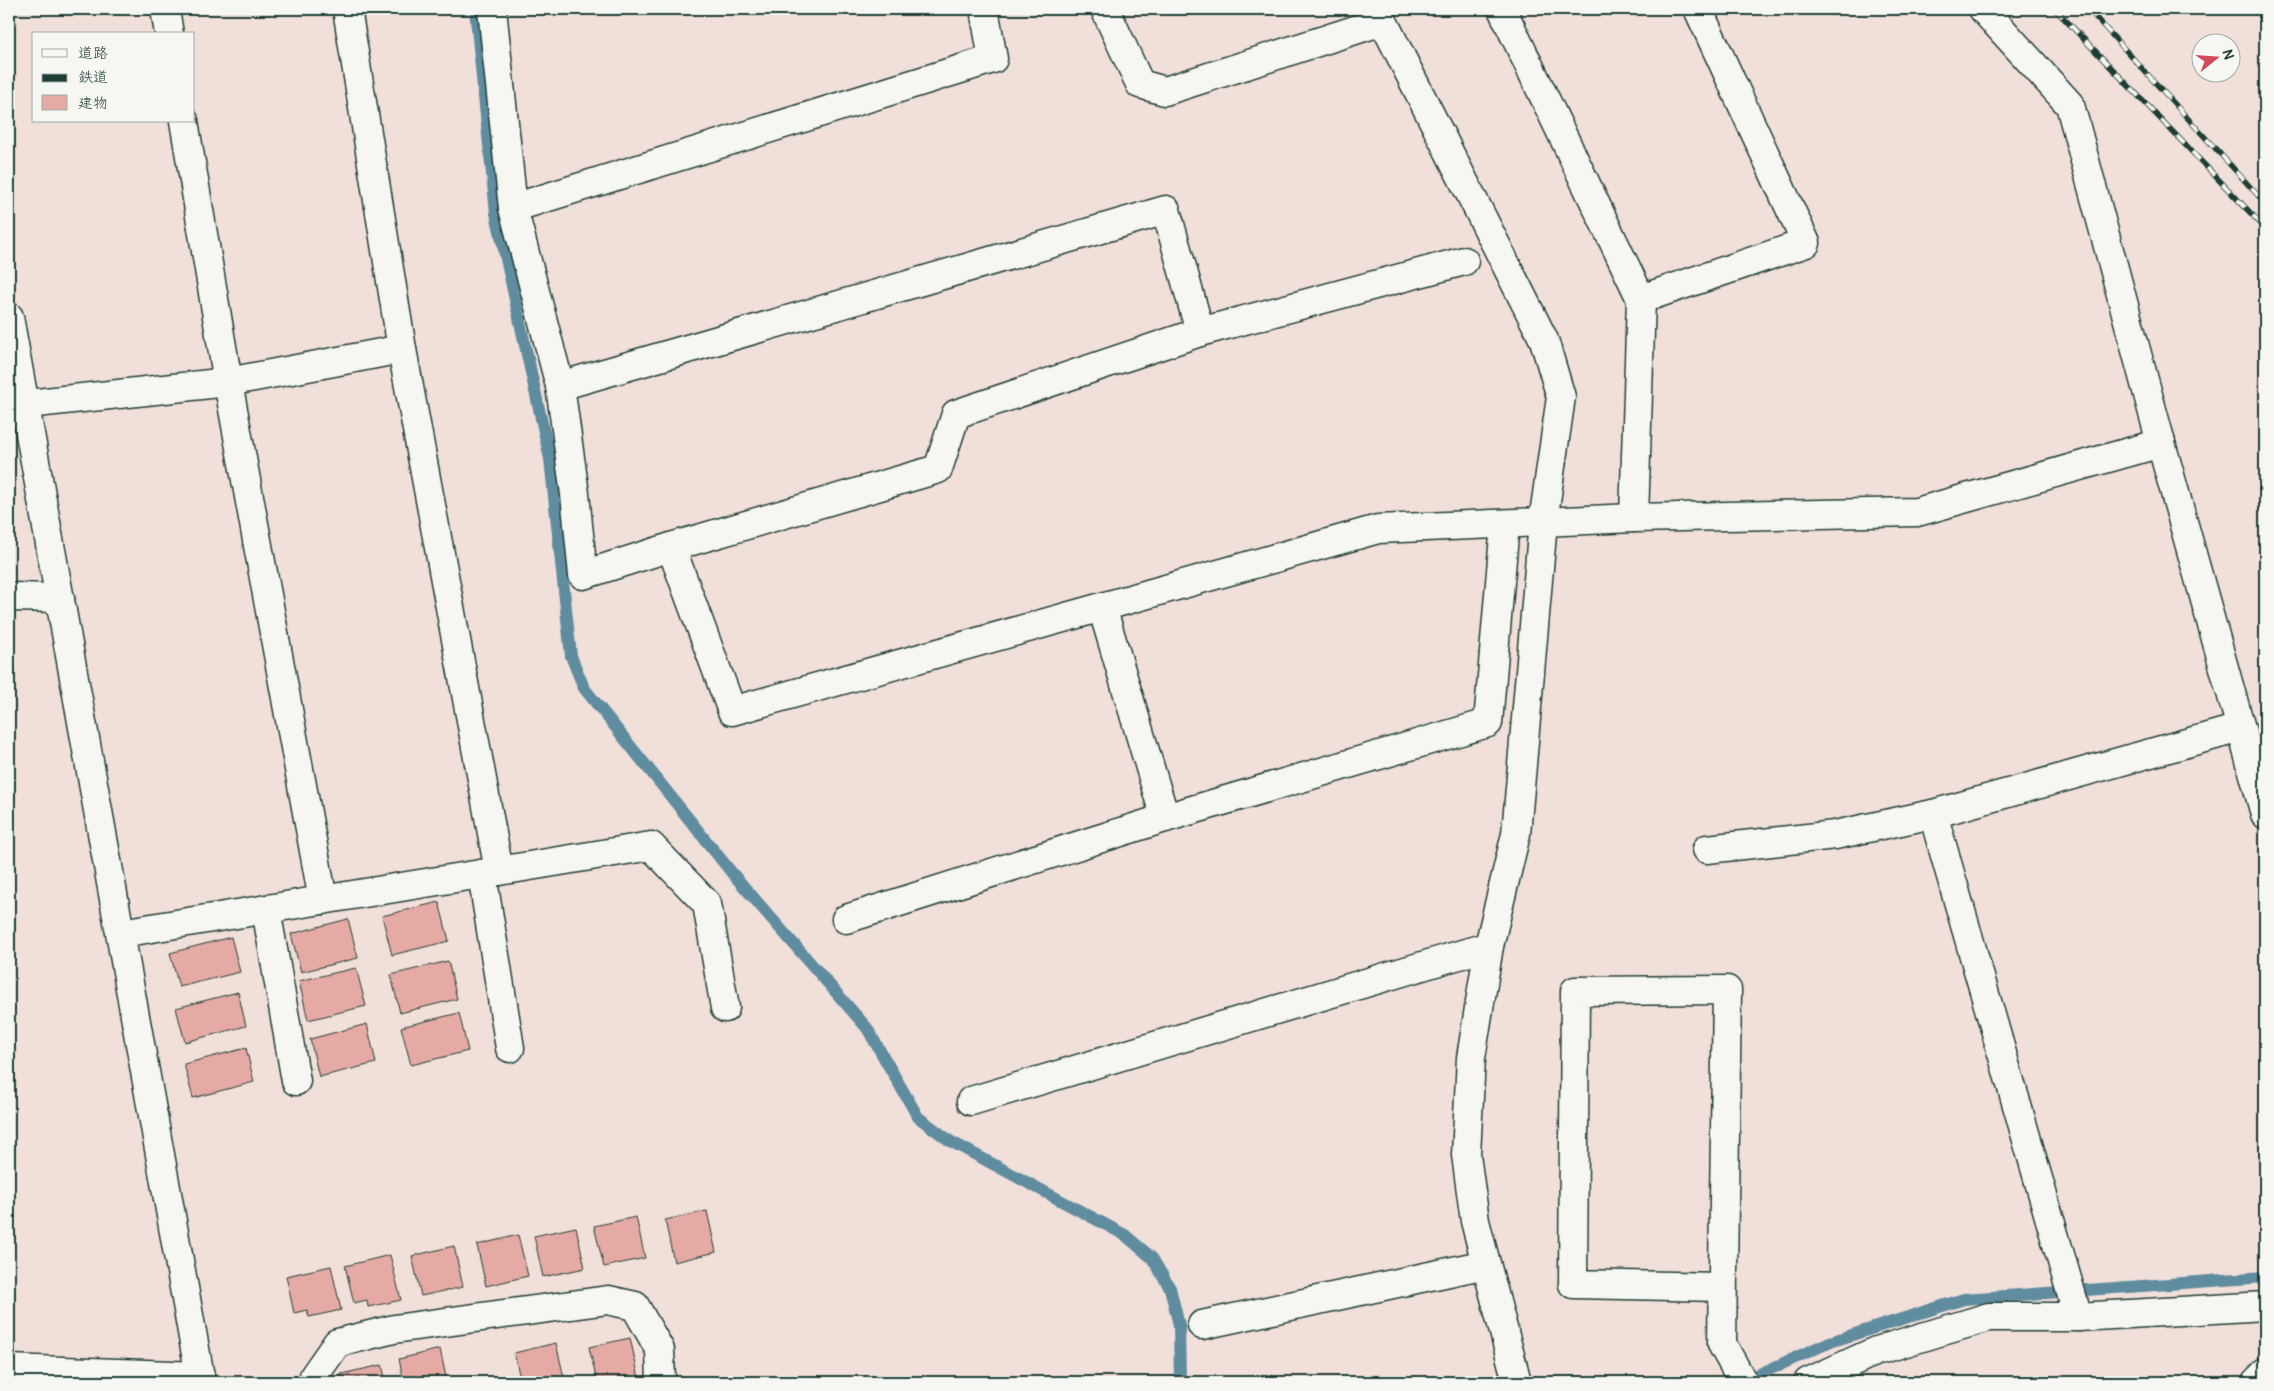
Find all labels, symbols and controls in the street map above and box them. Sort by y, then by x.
legend [32,32,195,122]
north arrow [2192,32,2242,82]
text: 道路 [78,44,108,63]
text: N [2218,47,2237,61]
text: 鉄道 [78,68,108,87]
text: 建物 [78,94,108,113]

